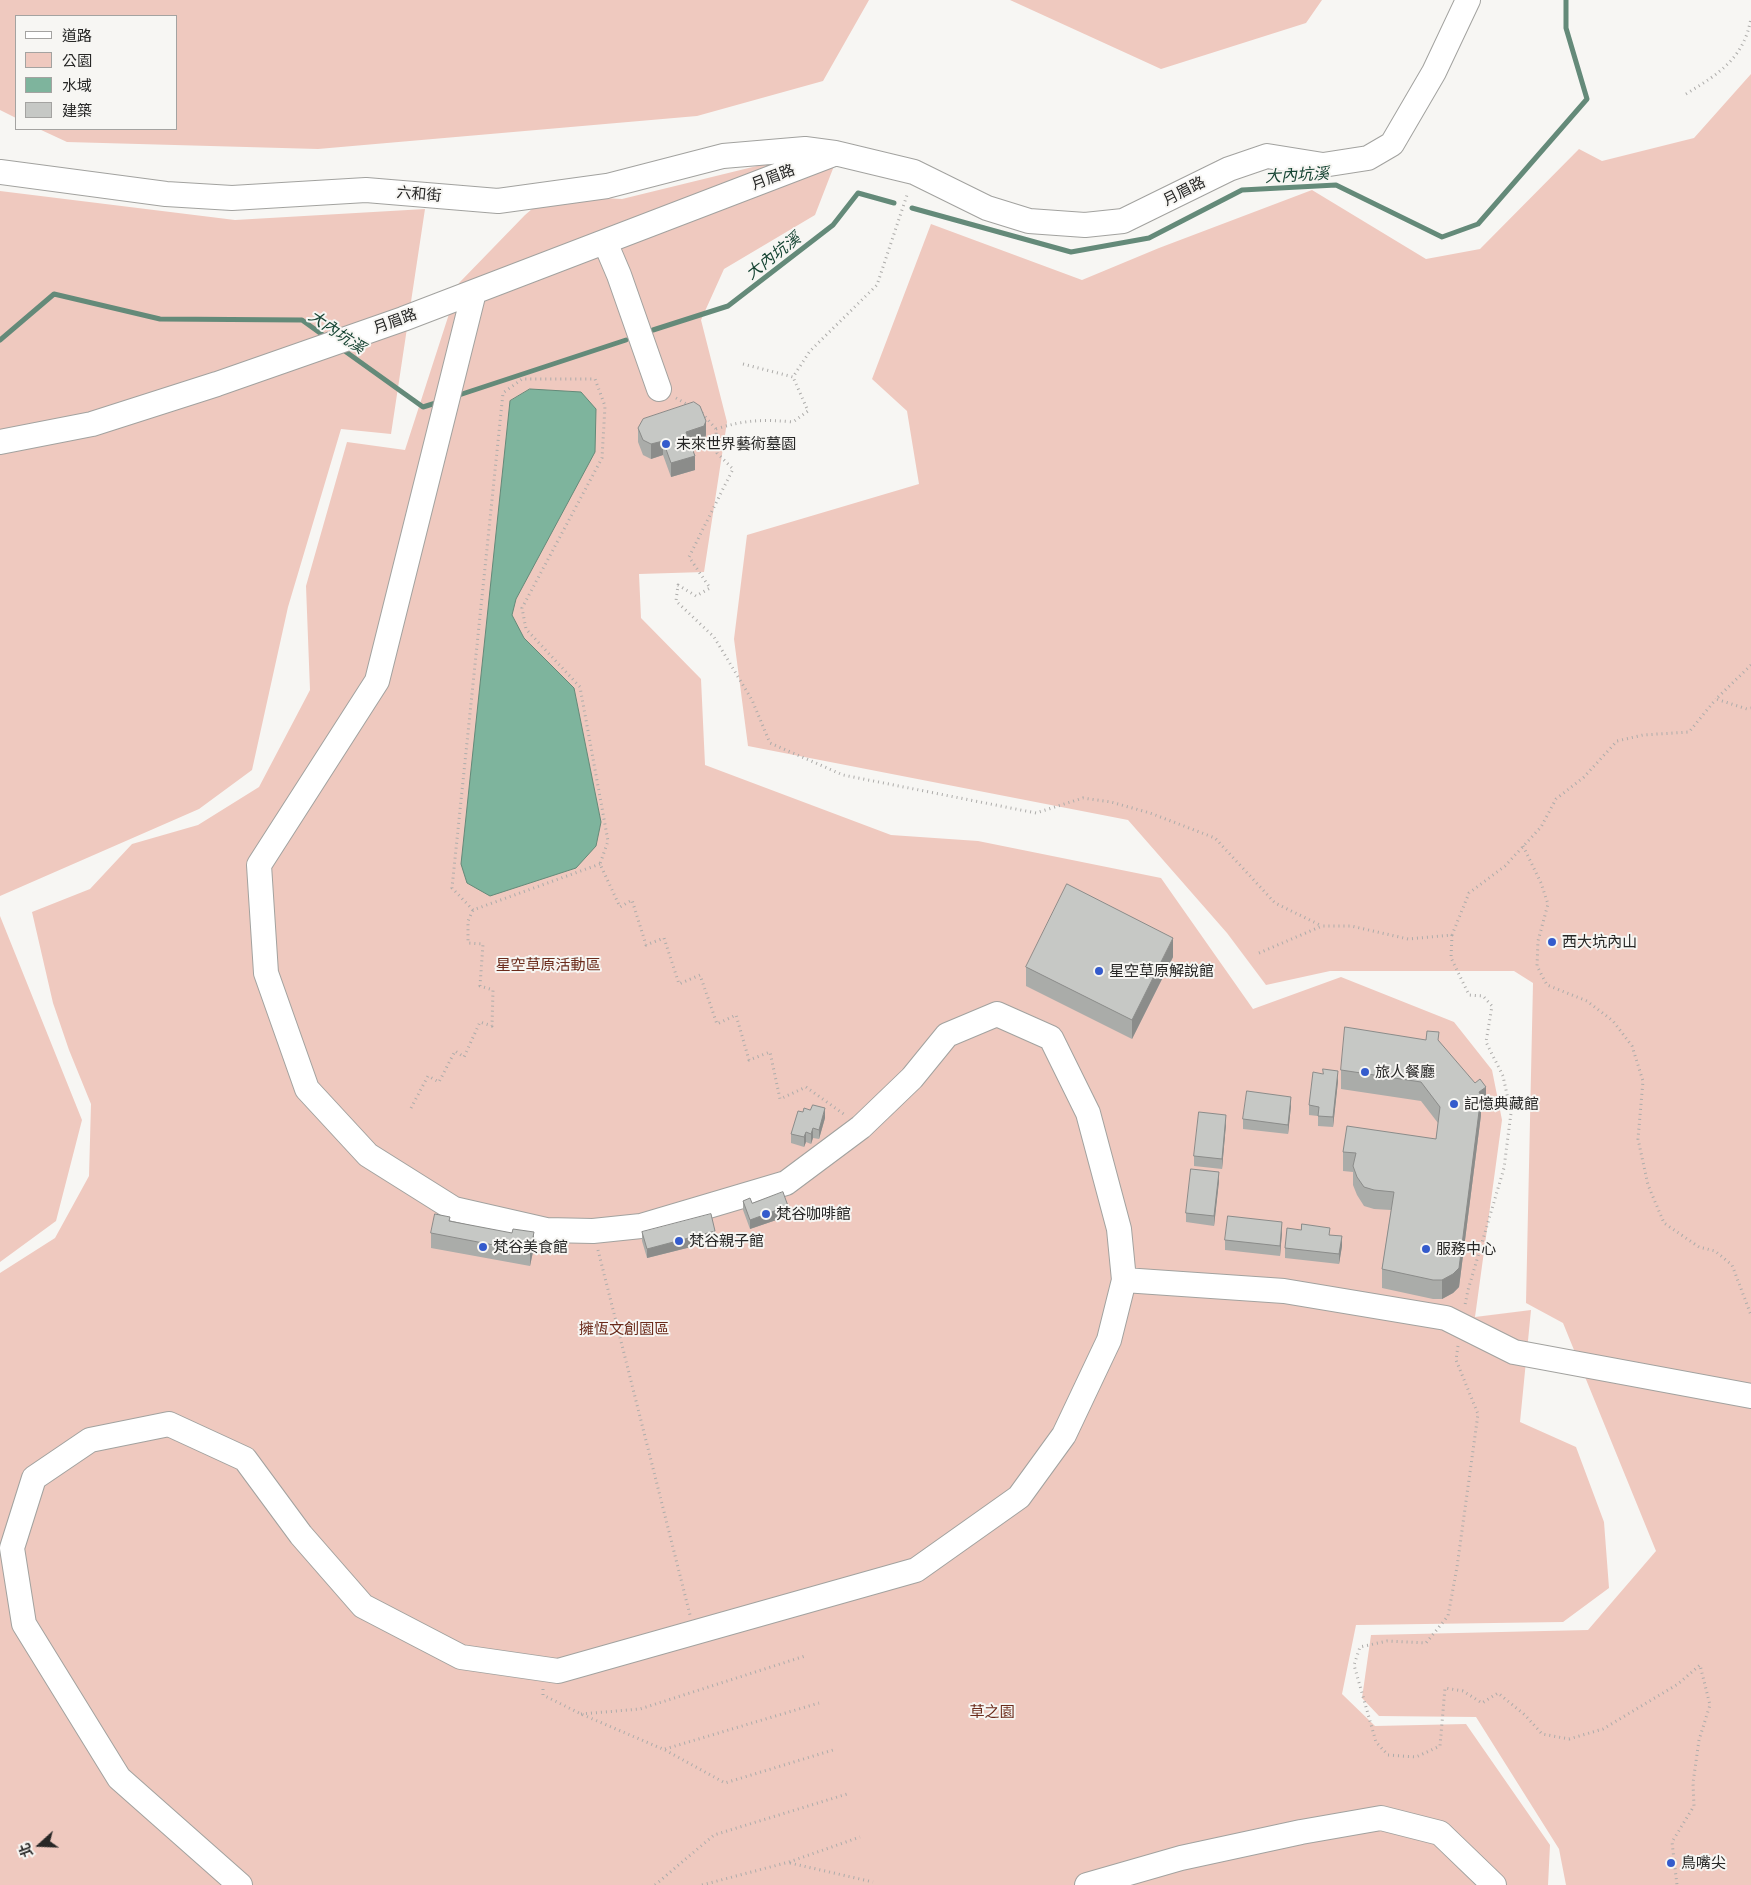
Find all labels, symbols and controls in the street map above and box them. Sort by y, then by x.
legend [15,15,178,130]
text: 道路 [62,26,92,44]
text: 公園 [62,51,92,69]
text: 水域 [62,76,92,94]
text: 建築 [62,101,92,119]
street label: 月眉路 [749,161,797,193]
water label: 大內坑溪 [1265,164,1329,186]
street label: 月眉路 [1160,173,1208,209]
street label: 六和街 [396,183,442,205]
water label: 大內坑溪 [742,229,804,283]
street label: 月眉路 [371,305,419,337]
water label: 大內坑溪 [305,306,369,358]
place label: 未來世界藝術墓園 [676,435,796,453]
marker: 未來世界藝術墓園 [660,438,672,450]
place label: 西大坑內山 [1562,933,1637,951]
marker: 西大坑內山 [1546,936,1558,948]
park label: 星空草原活動區 [496,956,600,974]
place label: 星空草原解說館 [1109,962,1214,980]
marker: 星空草原解說館 [1093,965,1105,977]
place label: 旅人餐廳 [1375,1063,1435,1081]
marker: 旅人餐廳 [1359,1066,1371,1078]
place label: 記憶典藏館 [1464,1095,1539,1113]
marker: 記憶典藏館 [1448,1098,1460,1110]
place label: 梵谷咖啡館 [776,1205,851,1223]
marker: 梵谷咖啡館 [760,1208,772,1220]
place label: 梵谷親子館 [689,1232,764,1250]
marker: 梵谷親子館 [673,1235,685,1247]
place label: 梵谷美食館 [493,1238,568,1256]
place label: 服務中心 [1436,1240,1496,1258]
marker: 梵谷美食館 [477,1241,489,1253]
marker: 服務中心 [1420,1243,1432,1255]
park label: 擁恆文創園區 [579,1320,669,1338]
park label: 草之園 [970,1703,1014,1721]
north arrow [15,1820,65,1870]
text: 北 [15,1841,36,1860]
place label: 鳥嘴尖 [1681,1854,1726,1872]
marker: 鳥嘴尖 [1665,1857,1677,1869]

